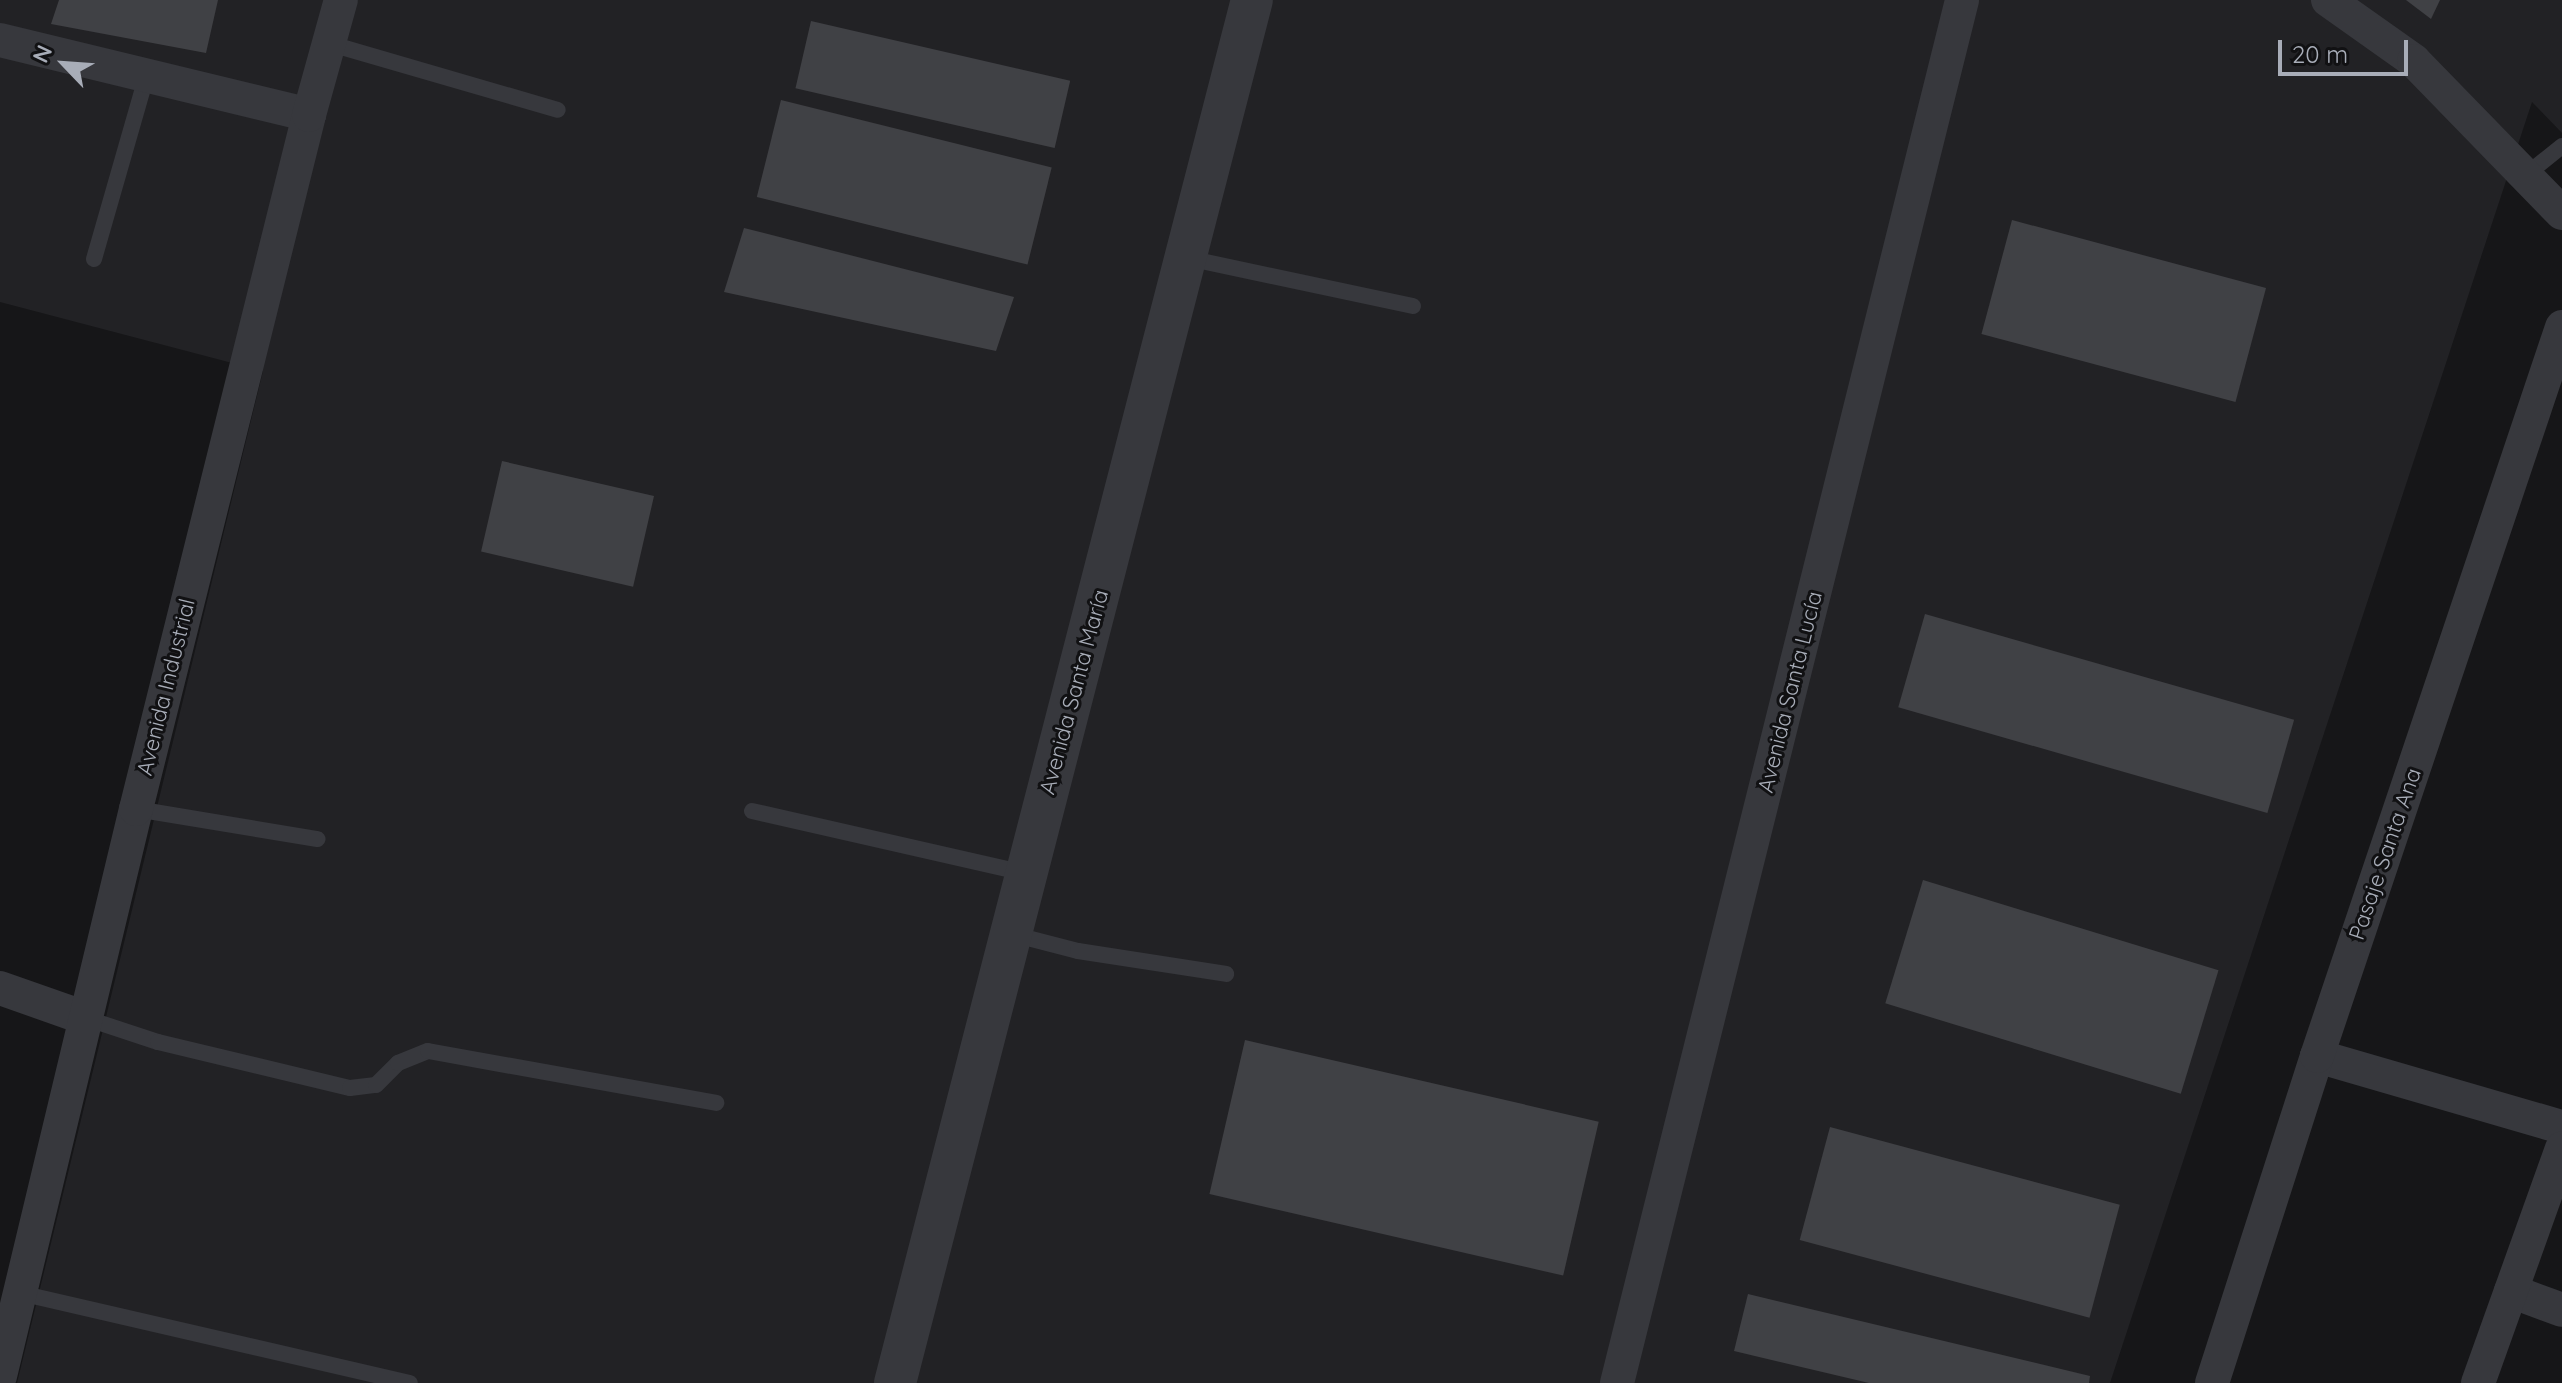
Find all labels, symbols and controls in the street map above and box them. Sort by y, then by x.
north arrow [24,24,104,104]
scale bar [2282,24,2412,74]
text: 20 m [2292,39,2348,69]
text: N [26,41,58,67]
street label: Avenida Santa María [1034,587,1114,797]
street label: Avenida Santa Lucía [1752,589,1828,795]
street label: Avenida Industrial [131,596,201,778]
street label: Pasaje Santa Ana [2343,765,2427,943]

